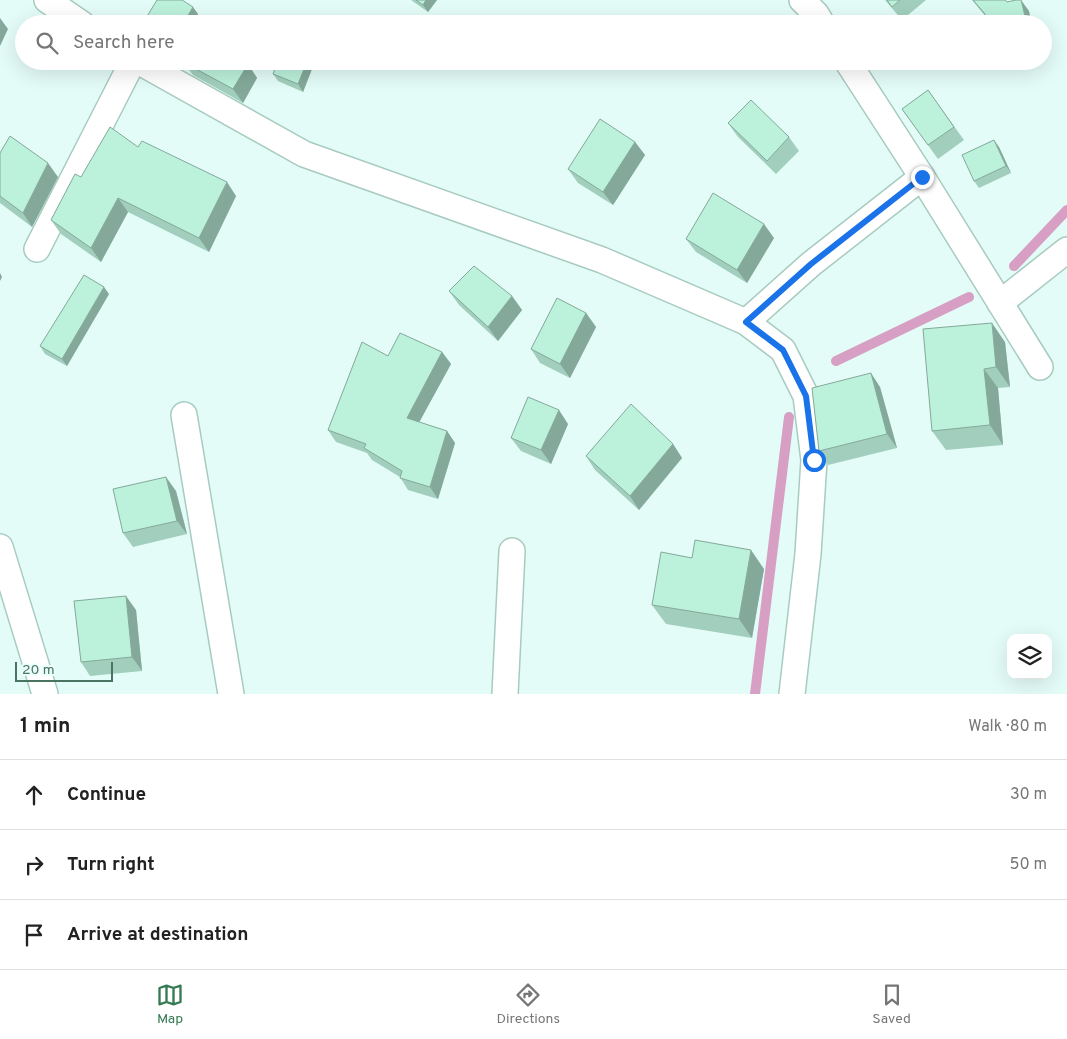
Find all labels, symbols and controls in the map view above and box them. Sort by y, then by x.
search box [15,15,1052,70]
icon: search [33,29,61,57]
text: Search here [73,31,175,55]
route end [911,166,934,189]
route start [803,449,826,472]
map controls [1007,634,1052,679]
button: layers [1007,634,1052,679]
scale bar [15,659,112,682]
text: 20 m [22,662,55,679]
text: 1 min [20,713,70,740]
text: Walk · 80 m [968,717,1047,737]
icon: ahead [20,781,48,809]
text: Continue [67,783,146,807]
text: 30 m [1010,785,1047,805]
icon: right [20,851,48,879]
text: Turn right [67,853,155,877]
text: 50 m [1010,855,1047,875]
icon: arrive [20,921,48,949]
text: Arrive at destination [67,923,248,947]
tab: Map [156,981,184,1028]
tab: Directions [496,981,560,1028]
tab: Saved [872,981,911,1028]

